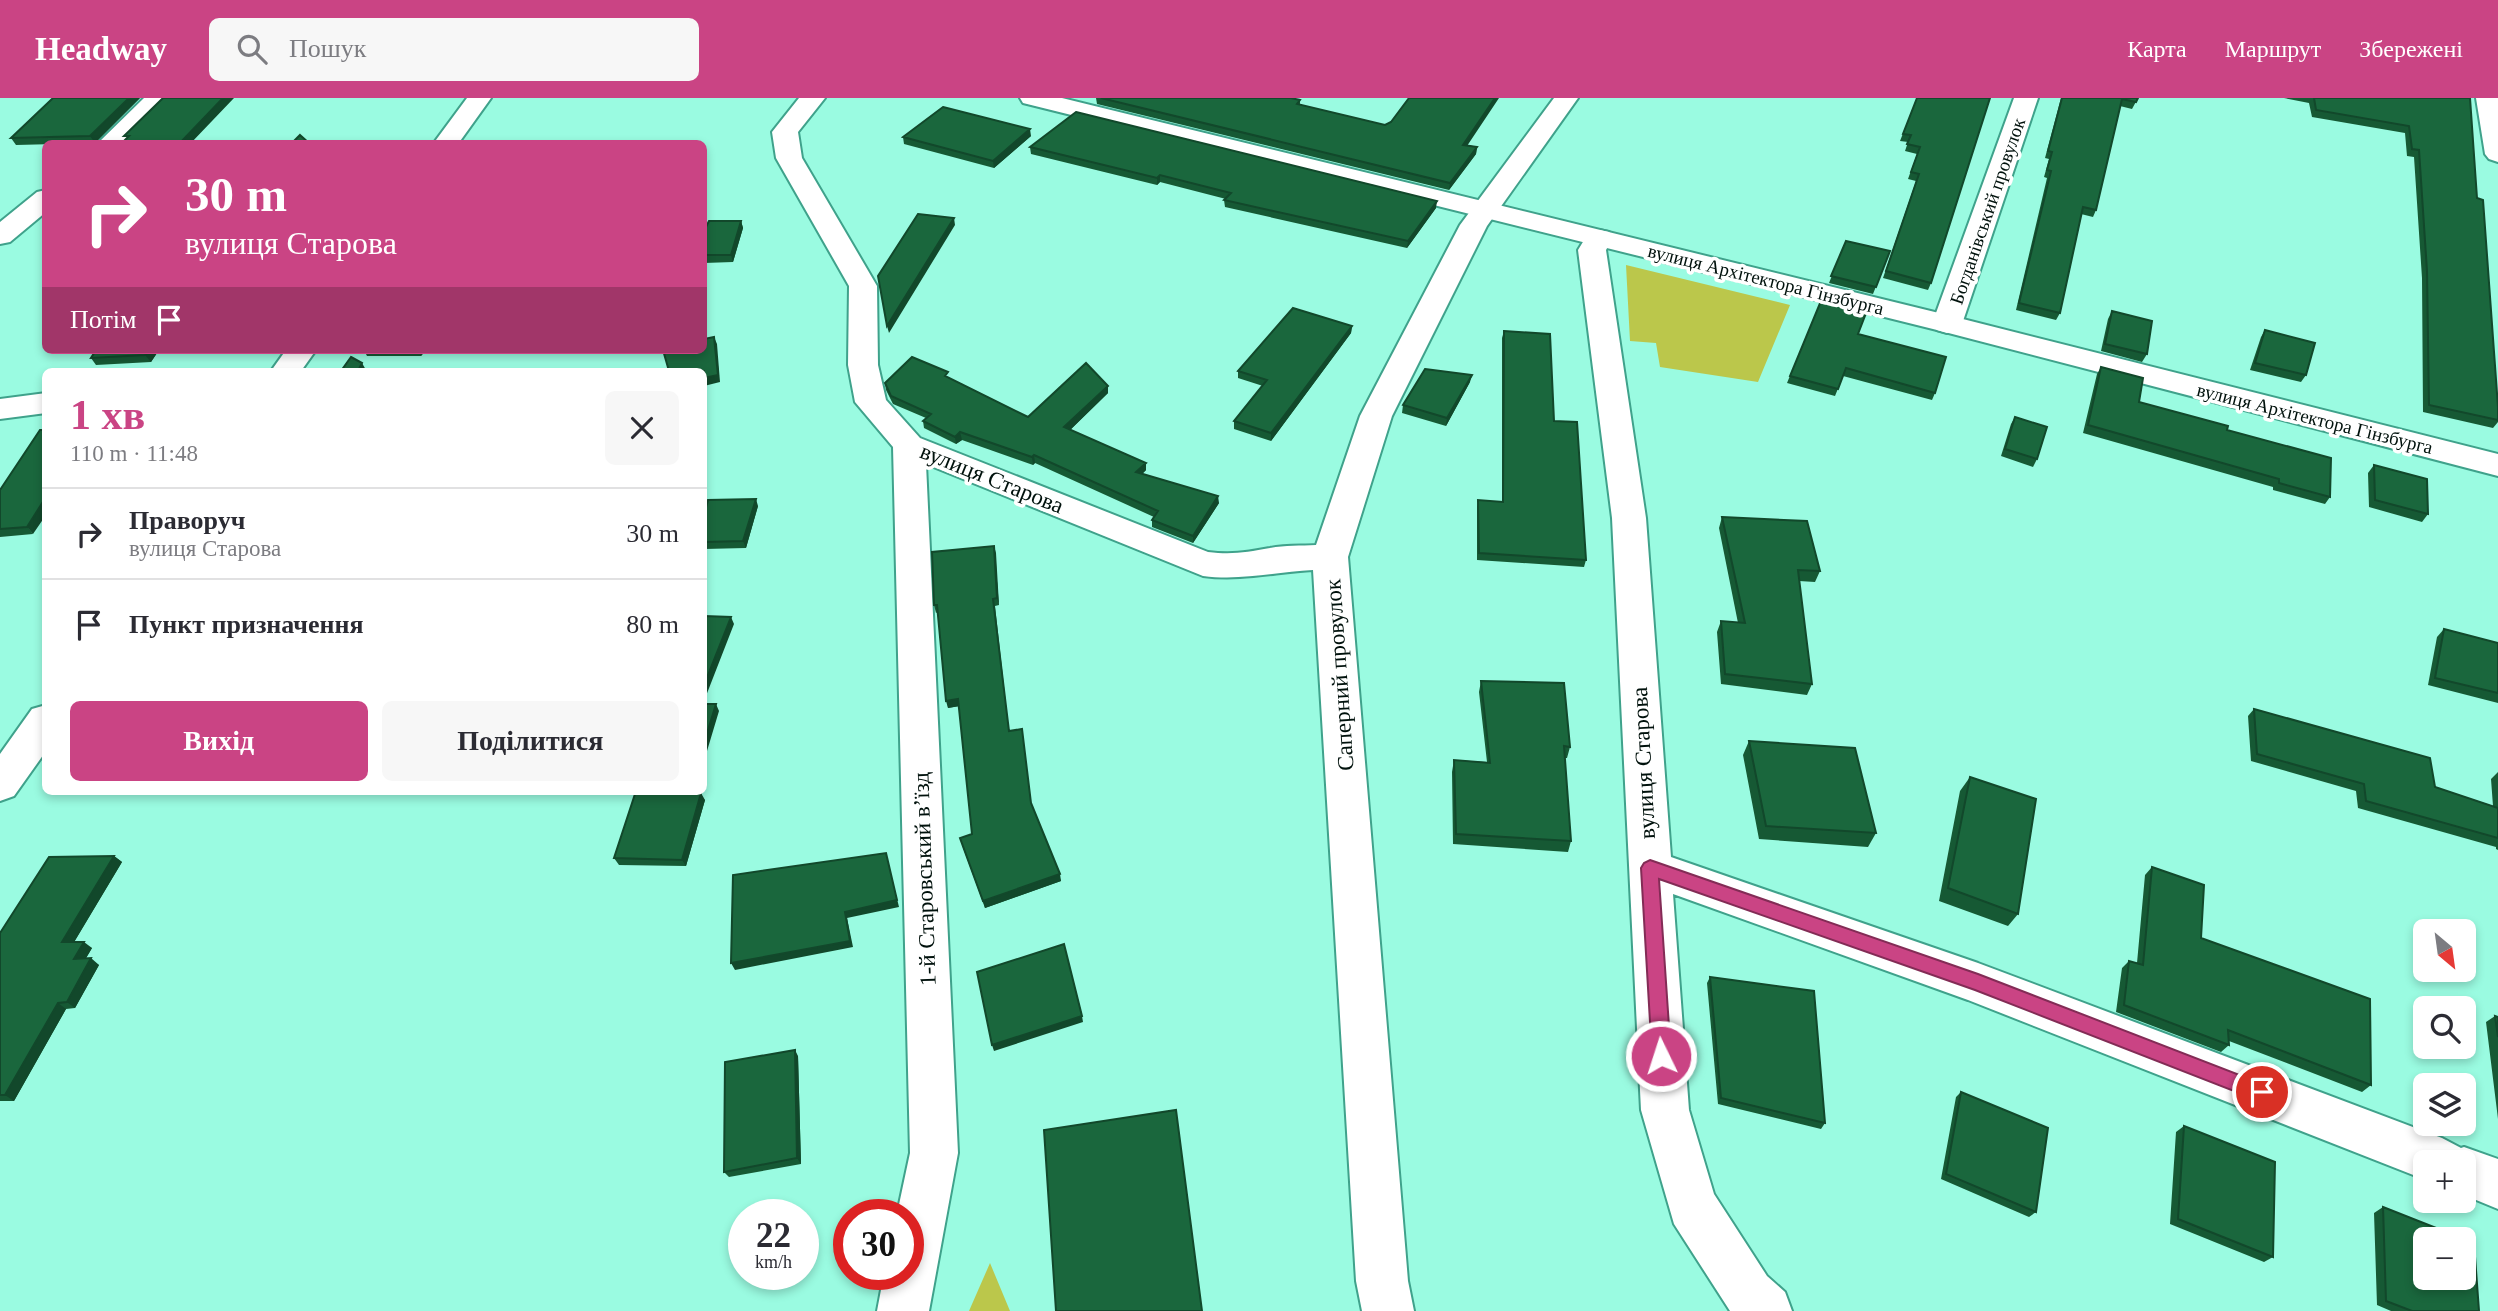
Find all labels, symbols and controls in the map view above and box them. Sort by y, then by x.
search box [209,18,699,81]
icon: search [233,30,271,68]
text: Headway [35,31,167,67]
text: Пошук [289,34,366,63]
text: Карта [2127,36,2187,62]
text: Маршрут [2225,36,2321,62]
text: Збережені [2359,36,2463,62]
street label: Богданівський провулок [1946,115,2029,307]
text: 30 m [185,167,287,222]
icon: right [70,168,161,259]
text: вулиця Старова [185,225,397,261]
street label: вулиця Архітектора Гінзбурга [1646,240,1887,319]
icon: arrive [150,301,188,339]
text: Потім [70,305,136,334]
street label: вулиця Архітектора Гінзбурга [2195,379,2436,458]
button: close [605,391,679,465]
text: 1 хв [70,392,145,438]
street label: вулиця Старова [917,438,1067,519]
text: 110 m · 11:48 [70,441,198,466]
text: Праворуч [129,506,245,535]
icon: right [70,515,108,553]
text: 30 m [626,519,679,548]
text: вулиця Старова [129,536,281,561]
street label: Саперний провулок [1320,578,1359,772]
icon: arrive [70,606,108,644]
text: Пункт призначення [129,610,364,639]
text: 80 m [626,610,679,639]
street label: вулиця Старова [1627,686,1660,840]
button: Вихід [70,701,368,781]
button: Поділитися [382,701,679,781]
street label: 1-й Старовський в’їзд [908,771,941,986]
north arrow [2413,919,2476,982]
map controls [2413,919,2476,1290]
button: search [2413,996,2476,1059]
position arrow [1624,1019,1698,1093]
pin [2232,1062,2292,1122]
icon: arrive [2243,1073,2281,1111]
button: layers [2413,1073,2476,1136]
button: + [2413,1150,2476,1213]
speed limit sign: 30 [833,1199,924,1290]
text: 22 [756,1216,791,1255]
button: − [2413,1227,2476,1290]
text: km/h [755,1252,792,1272]

